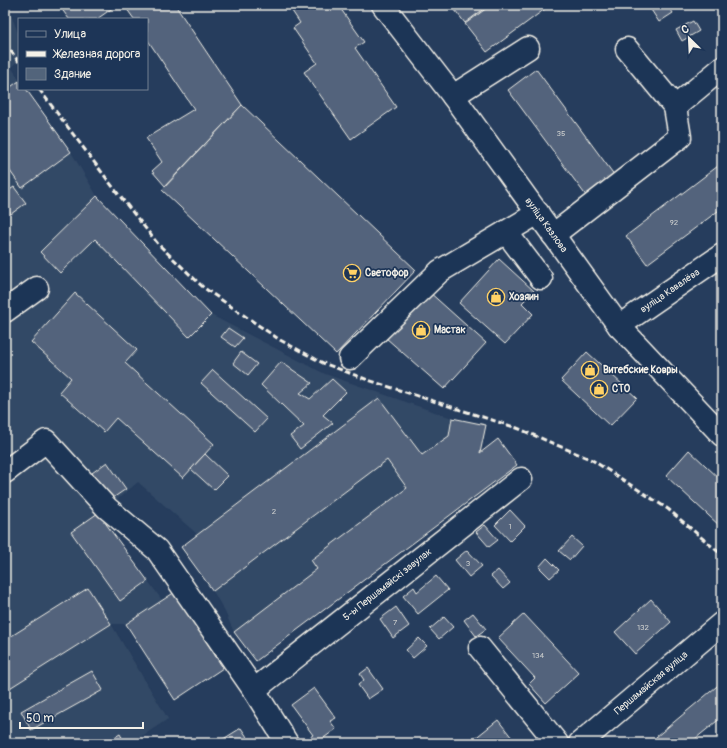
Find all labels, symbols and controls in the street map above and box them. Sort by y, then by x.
legend [18,18,148,90]
north arrow [669,18,709,58]
text: С [679,22,691,37]
text: Улица [54,27,86,42]
text: Железная дорога [52,47,141,62]
text: Здание [54,67,91,82]
house number: 35 [557,129,565,138]
street label: вуліца Казлова [522,195,570,255]
house number: 92 [670,218,679,227]
supermarket icon: Светофор [342,263,362,283]
street label: вуліца Кавалёва [638,266,702,316]
place label: Светофор [365,267,409,279]
shop icon: Хозяин [486,287,506,307]
place label: Хозяин [509,291,539,303]
shop icon: Мастак [411,320,431,340]
place label: Мастак [434,324,466,336]
shop icon: Витебские Ковры [580,360,600,380]
place label: Витебские Ковры [603,364,678,376]
shop icon: СТО [589,379,609,399]
place label: СТО [612,383,631,395]
house number: 2 [272,507,277,516]
house number: 1 [508,522,512,531]
street label: 5-ы Першамайскі завулак [341,546,434,623]
house number: 3 [466,559,471,568]
house number: 7 [393,618,398,627]
house number: 132 [637,623,650,632]
street label: Першамайская вуліца [612,648,690,717]
house number: 134 [532,651,544,660]
scale bar [20,704,143,730]
text: 50 m [26,711,54,726]

